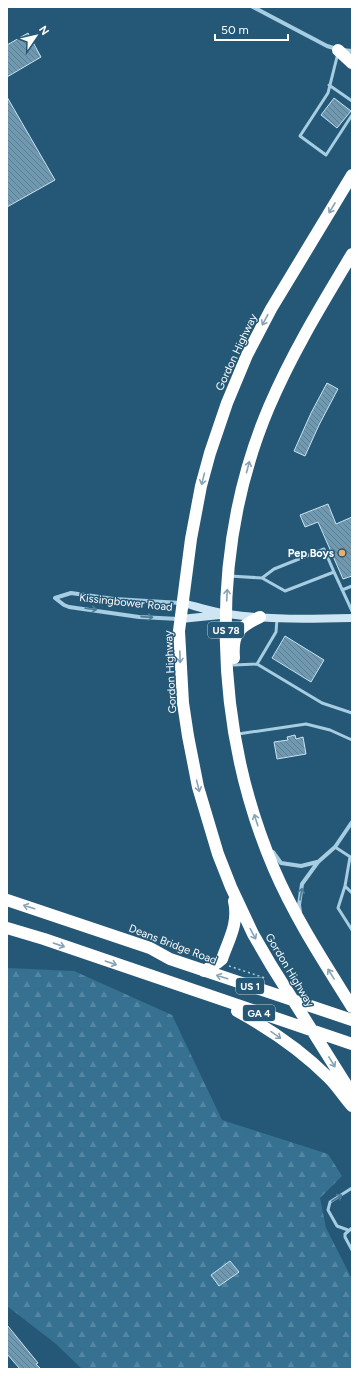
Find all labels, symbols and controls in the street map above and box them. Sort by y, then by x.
north arrow [16,16,56,56]
scale bar [215,16,288,42]
text: 50 m [221,23,249,37]
text: N [36,24,52,38]
one-way arrow [327,202,335,214]
street label: Gordon Highway [213,312,260,393]
one-way arrow [261,314,269,326]
one-way arrow [245,461,253,474]
one-way arrow [199,473,206,486]
place label: Pep Boys [288,547,334,560]
marker: Pep Boys [337,548,347,558]
one-way arrow [223,589,231,602]
street label: Kissingbower Road [79,591,173,614]
one-way arrow [84,606,97,613]
one-way arrow [140,614,153,621]
road number: US 78 [208,622,244,638]
street label: Gordon Highway [162,630,179,714]
one-way arrow [176,650,184,663]
one-way arrow [195,779,202,792]
one-way arrow [252,813,259,826]
one-way arrow [297,888,305,901]
one-way arrow [24,903,36,911]
street label: Deans Bridge Road [127,922,219,967]
one-way arrow [250,927,258,939]
street label: Gordon Highway [263,931,317,1009]
one-way arrow [53,941,65,949]
one-way arrow [105,959,117,967]
one-way arrow [327,968,336,979]
one-way arrow [216,973,229,980]
road number: US 1 [236,978,264,994]
road number: GA 4 [243,1005,275,1021]
one-way arrow [270,1031,281,1039]
one-way arrow [328,1057,336,1068]
one-way arrow [331,1194,342,1202]

